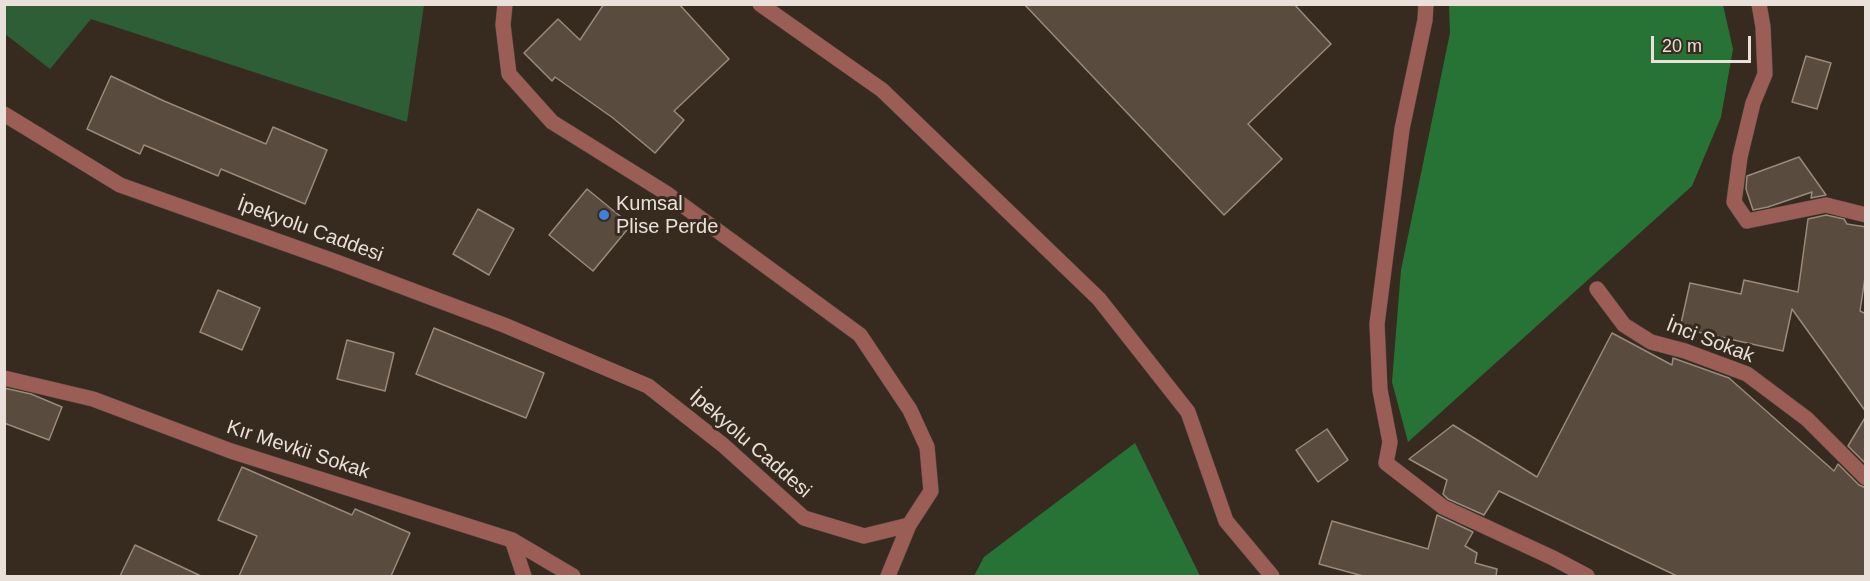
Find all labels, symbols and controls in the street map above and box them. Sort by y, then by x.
scale bar [1654,24,1754,62]
text: 20 m [1662,36,1702,56]
street label: İpekyolu Caddesi [234,192,386,268]
place label: Kumsal Plise Perde [616,192,718,239]
marker: Kumsal Plise Perde [597,208,611,222]
street label: İnci Sokak [1663,313,1757,369]
street label: İpekyolu Caddesi [684,385,816,503]
street label: Kır Mevkii Sokak [223,416,373,484]

